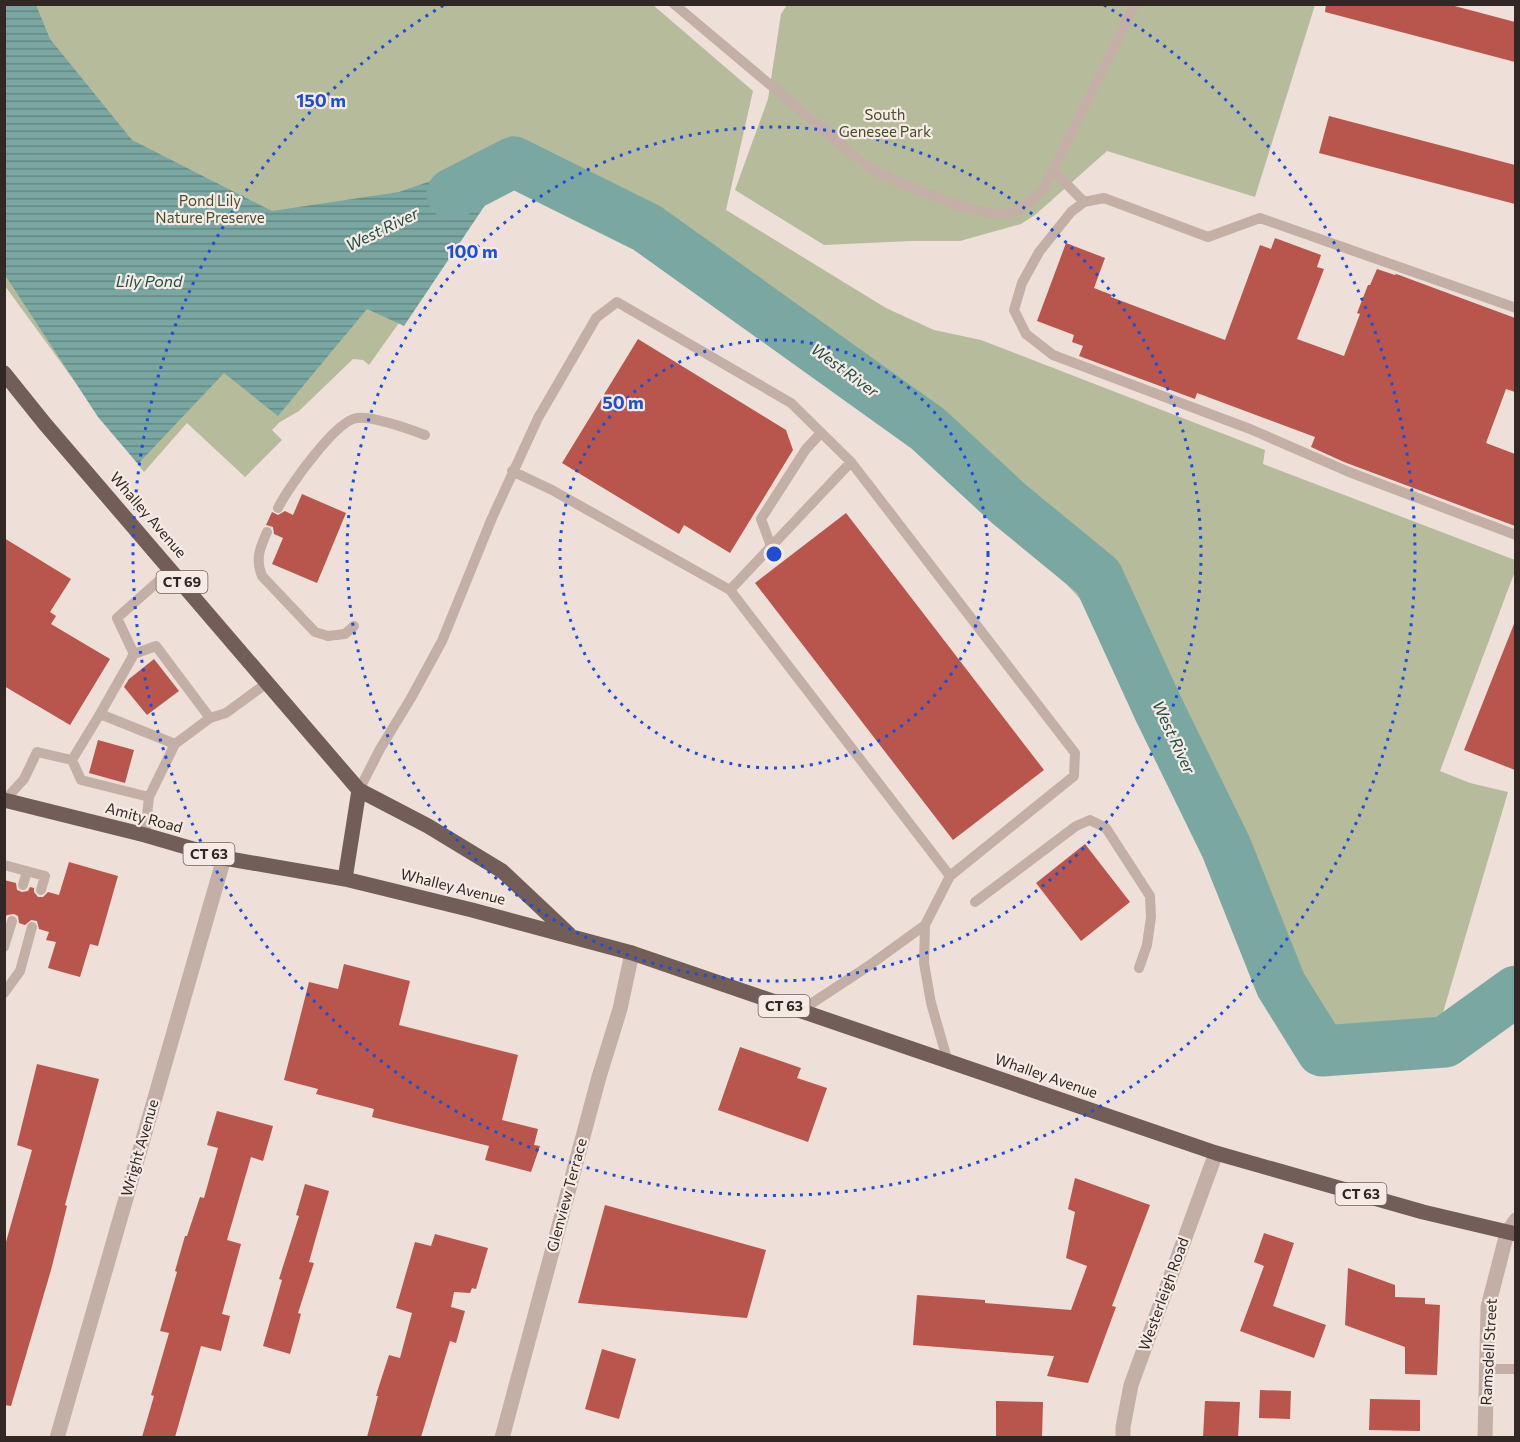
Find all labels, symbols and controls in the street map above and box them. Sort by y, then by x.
text: 150 m [296,89,346,111]
park label: South Genesee Park [839,105,931,140]
park label: Pond Lily Nature Preserve [155,191,265,226]
water label: West River [342,203,422,254]
text: 100 m [446,240,498,262]
water label: Lily Pond [116,271,183,290]
water label: West River [808,339,883,401]
text: 50 m [602,391,644,413]
street label: Whalley Avenue [107,468,191,561]
centre of rings [764,544,784,564]
road number: CT 69 [156,571,207,593]
water label: West River [1149,697,1200,777]
street label: Amity Road [104,798,185,836]
road number: CT 63 [184,843,234,865]
street label: Whalley Avenue [399,864,508,908]
road number: CT 63 [758,995,810,1017]
street label: Whalley Avenue [992,1049,1100,1101]
street label: Wright Avenue [117,1097,162,1198]
street label: Glenview Terrace [542,1136,590,1253]
road number: CT 63 [1336,1183,1386,1205]
street label: Westerleigh Road [1134,1235,1192,1353]
street label: Ramsdell Street [1476,1298,1500,1406]

